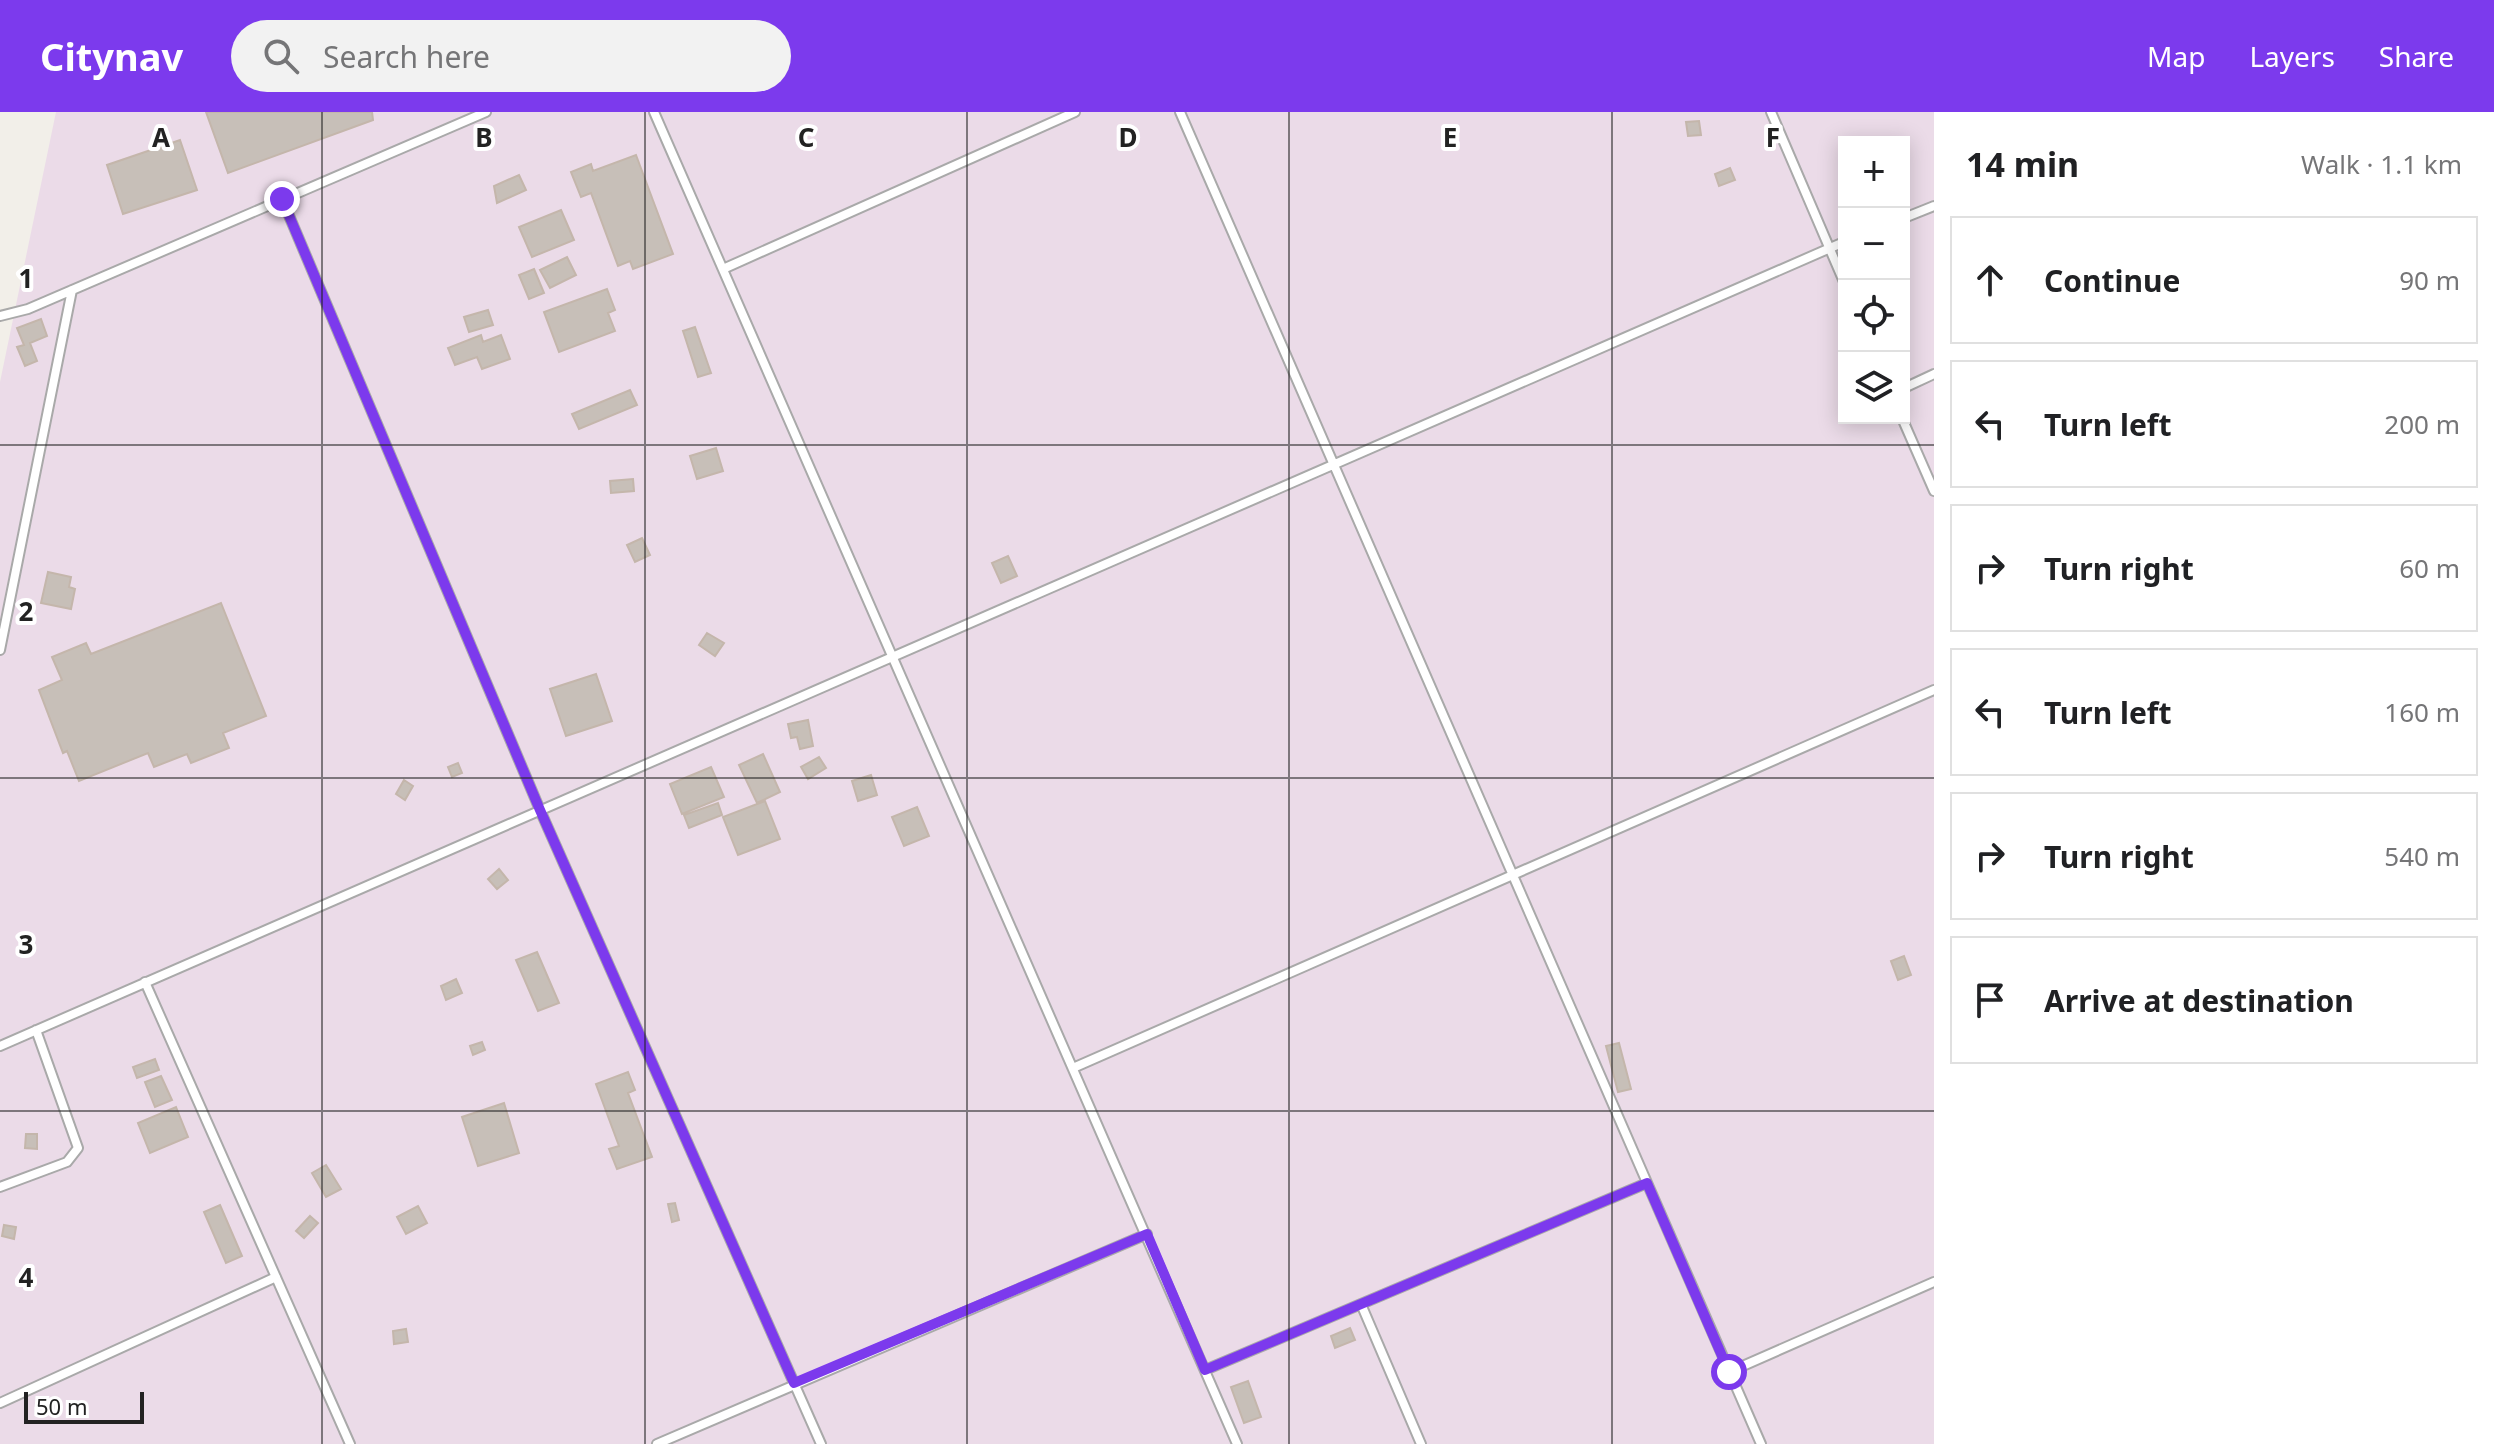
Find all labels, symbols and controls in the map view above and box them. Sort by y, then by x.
search box [231,20,791,92]
text: Citynav [40,30,183,82]
icon: search [259,34,303,78]
text: Search here [323,36,490,77]
text: Map [2147,37,2205,75]
text: Layers [2249,37,2335,75]
text: Share [2379,37,2454,75]
text: A [152,119,170,155]
text: B [475,119,493,155]
text: C [798,119,814,155]
text: D [1118,119,1138,155]
text: E [1443,119,1457,155]
text: F [1766,119,1780,155]
map controls [1838,136,1910,424]
button: + [1838,136,1910,208]
text: 14 min [1966,141,2079,187]
text: Walk · 1.1 km [2301,146,2462,182]
route end [264,181,300,217]
button: − [1838,208,1910,280]
icon: ahead [1968,258,2012,302]
text: 1 [19,260,33,296]
text: Continue [2044,260,2180,301]
text: 90 m [2399,262,2460,298]
button: locate [1838,280,1910,352]
button: layers [1838,352,1910,424]
icon: left [1968,402,2012,446]
text: Turn left [2044,404,2172,445]
text: 200 m [2384,406,2460,442]
icon: right [1968,546,2012,590]
text: Turn right [2044,548,2194,589]
text: 60 m [2399,550,2460,586]
text: 2 [19,593,34,629]
icon: left [1968,690,2012,734]
text: Turn left [2044,692,2172,733]
text: 160 m [2384,694,2460,730]
icon: right [1968,834,2012,878]
text: Turn right [2044,836,2194,877]
text: 540 m [2384,838,2460,874]
text: 3 [19,926,33,962]
icon: arrive [1968,978,2012,1022]
text: Arrive at destination [2044,980,2354,1021]
text: 4 [19,1259,34,1295]
route start [1711,1354,1747,1390]
scale bar [24,1388,144,1424]
text: 50 m [36,1391,87,1421]

